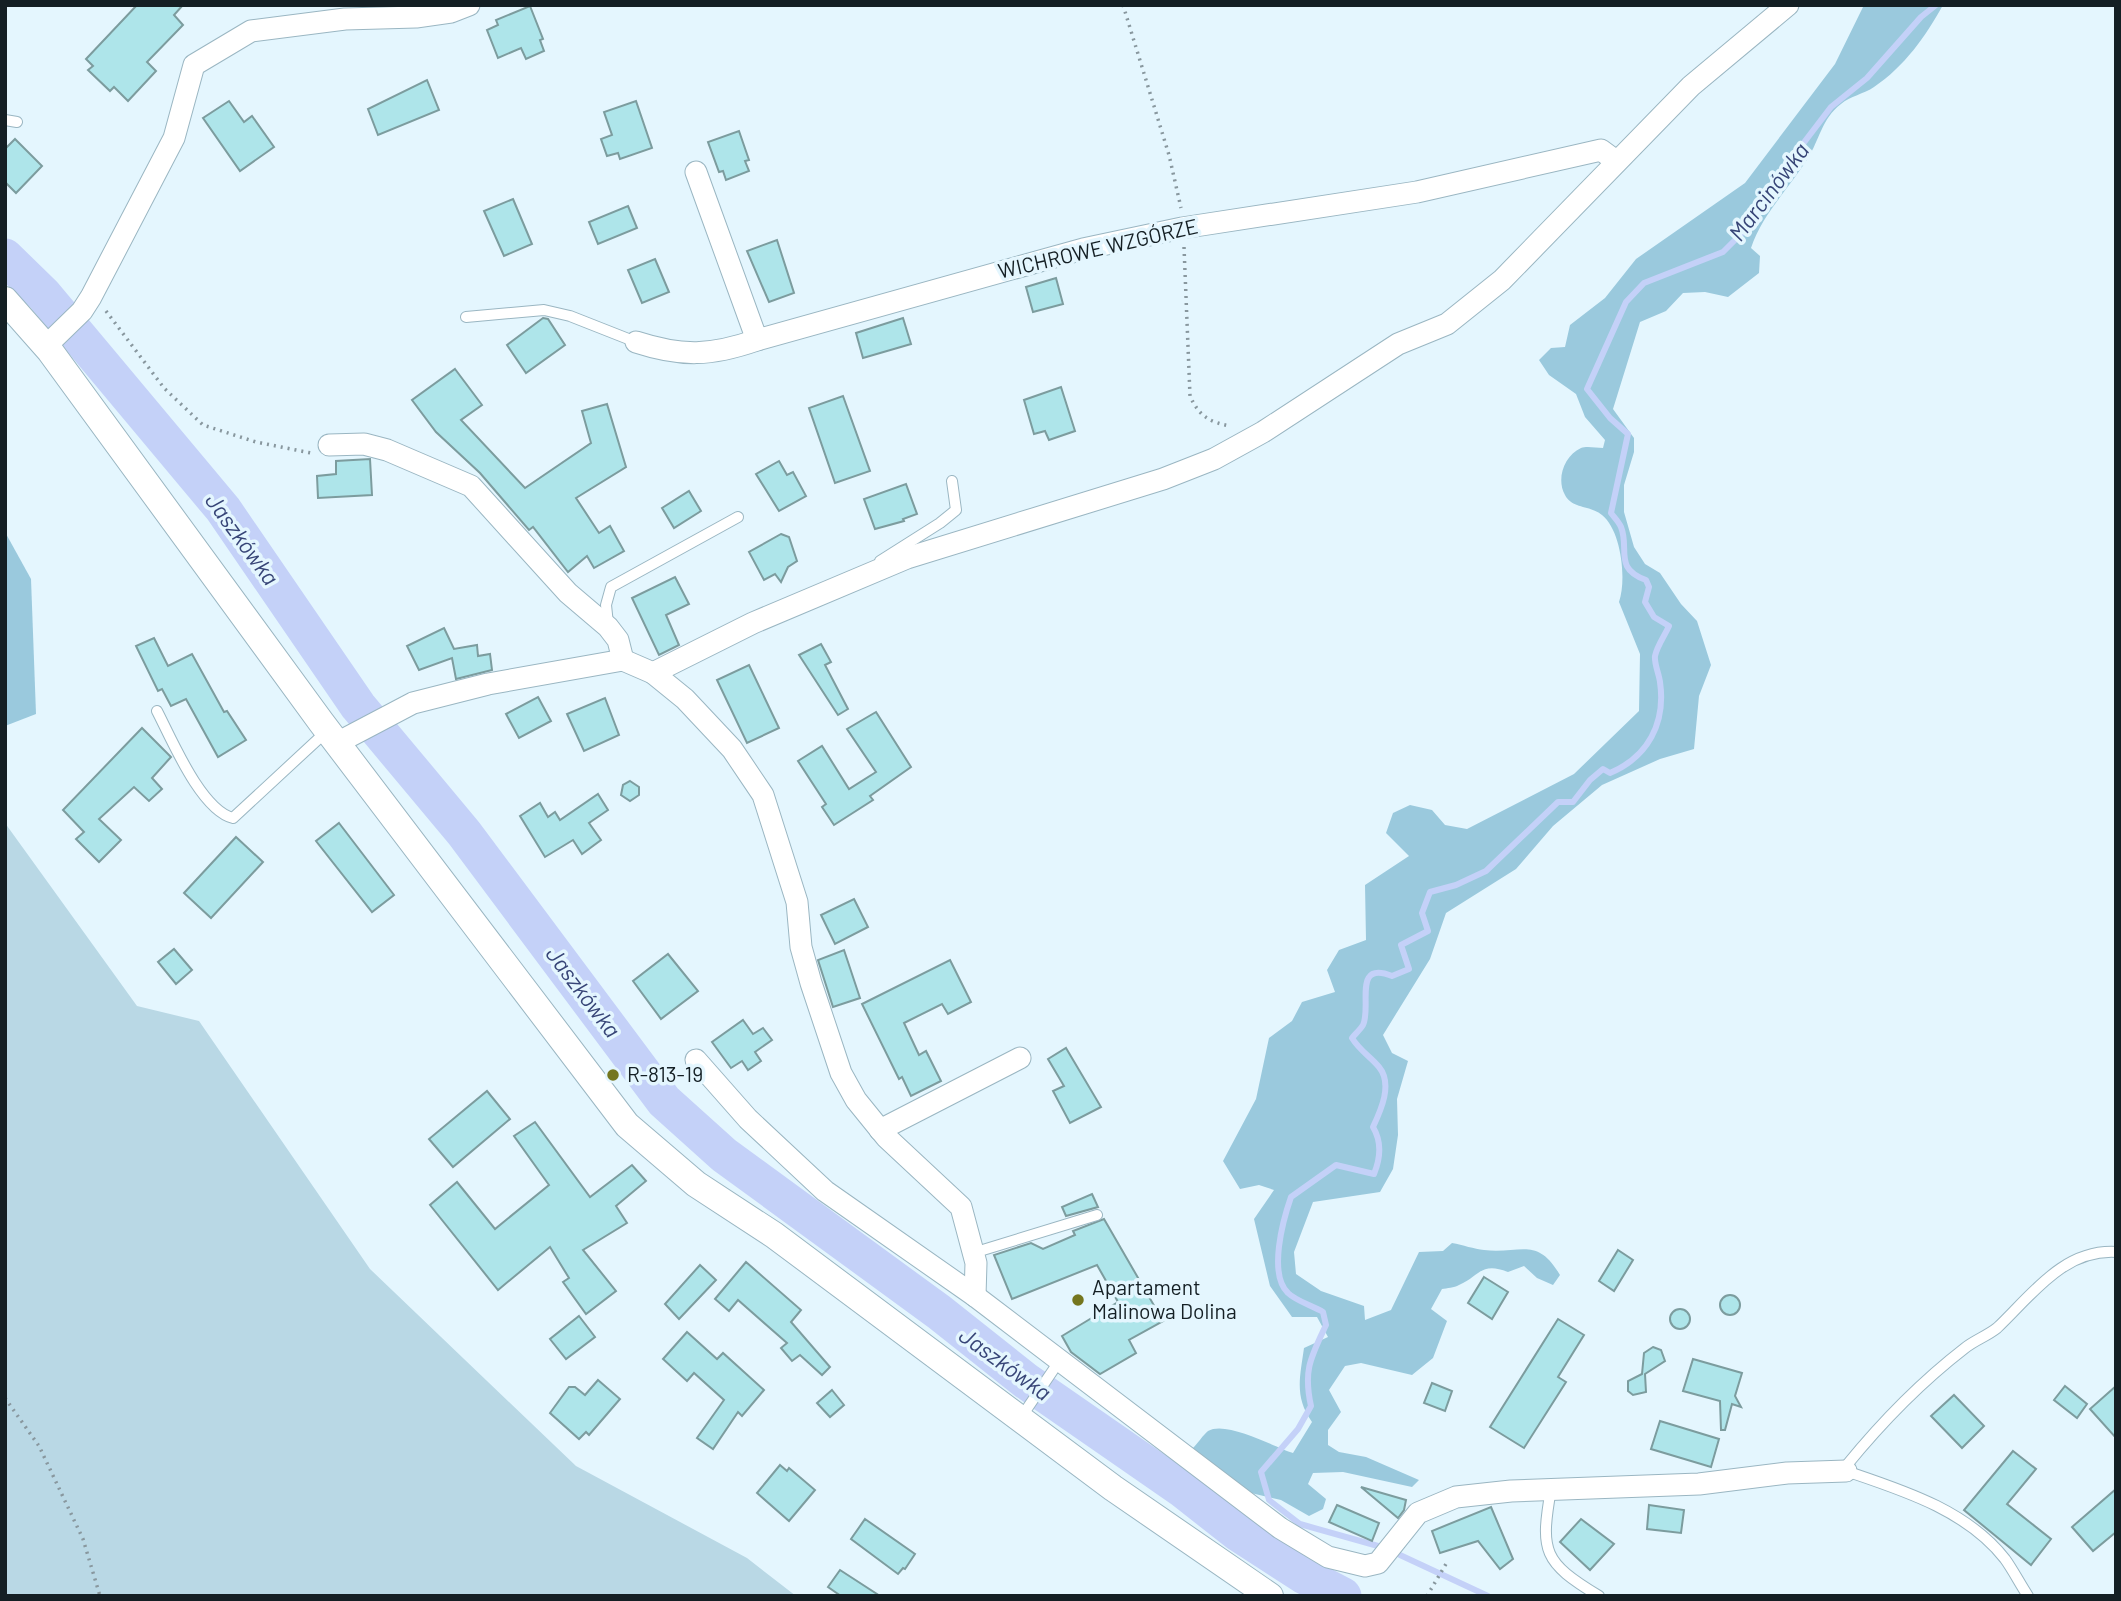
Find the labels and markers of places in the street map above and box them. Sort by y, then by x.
place label: R-813-19 [627,1061,703,1086]
marker: R-813-19 [605,1067,621,1083]
place label: Apartament Malinowa Dolina [1092,1274,1237,1323]
marker: Apartament Malinowa Dolina [1070,1292,1086,1308]

